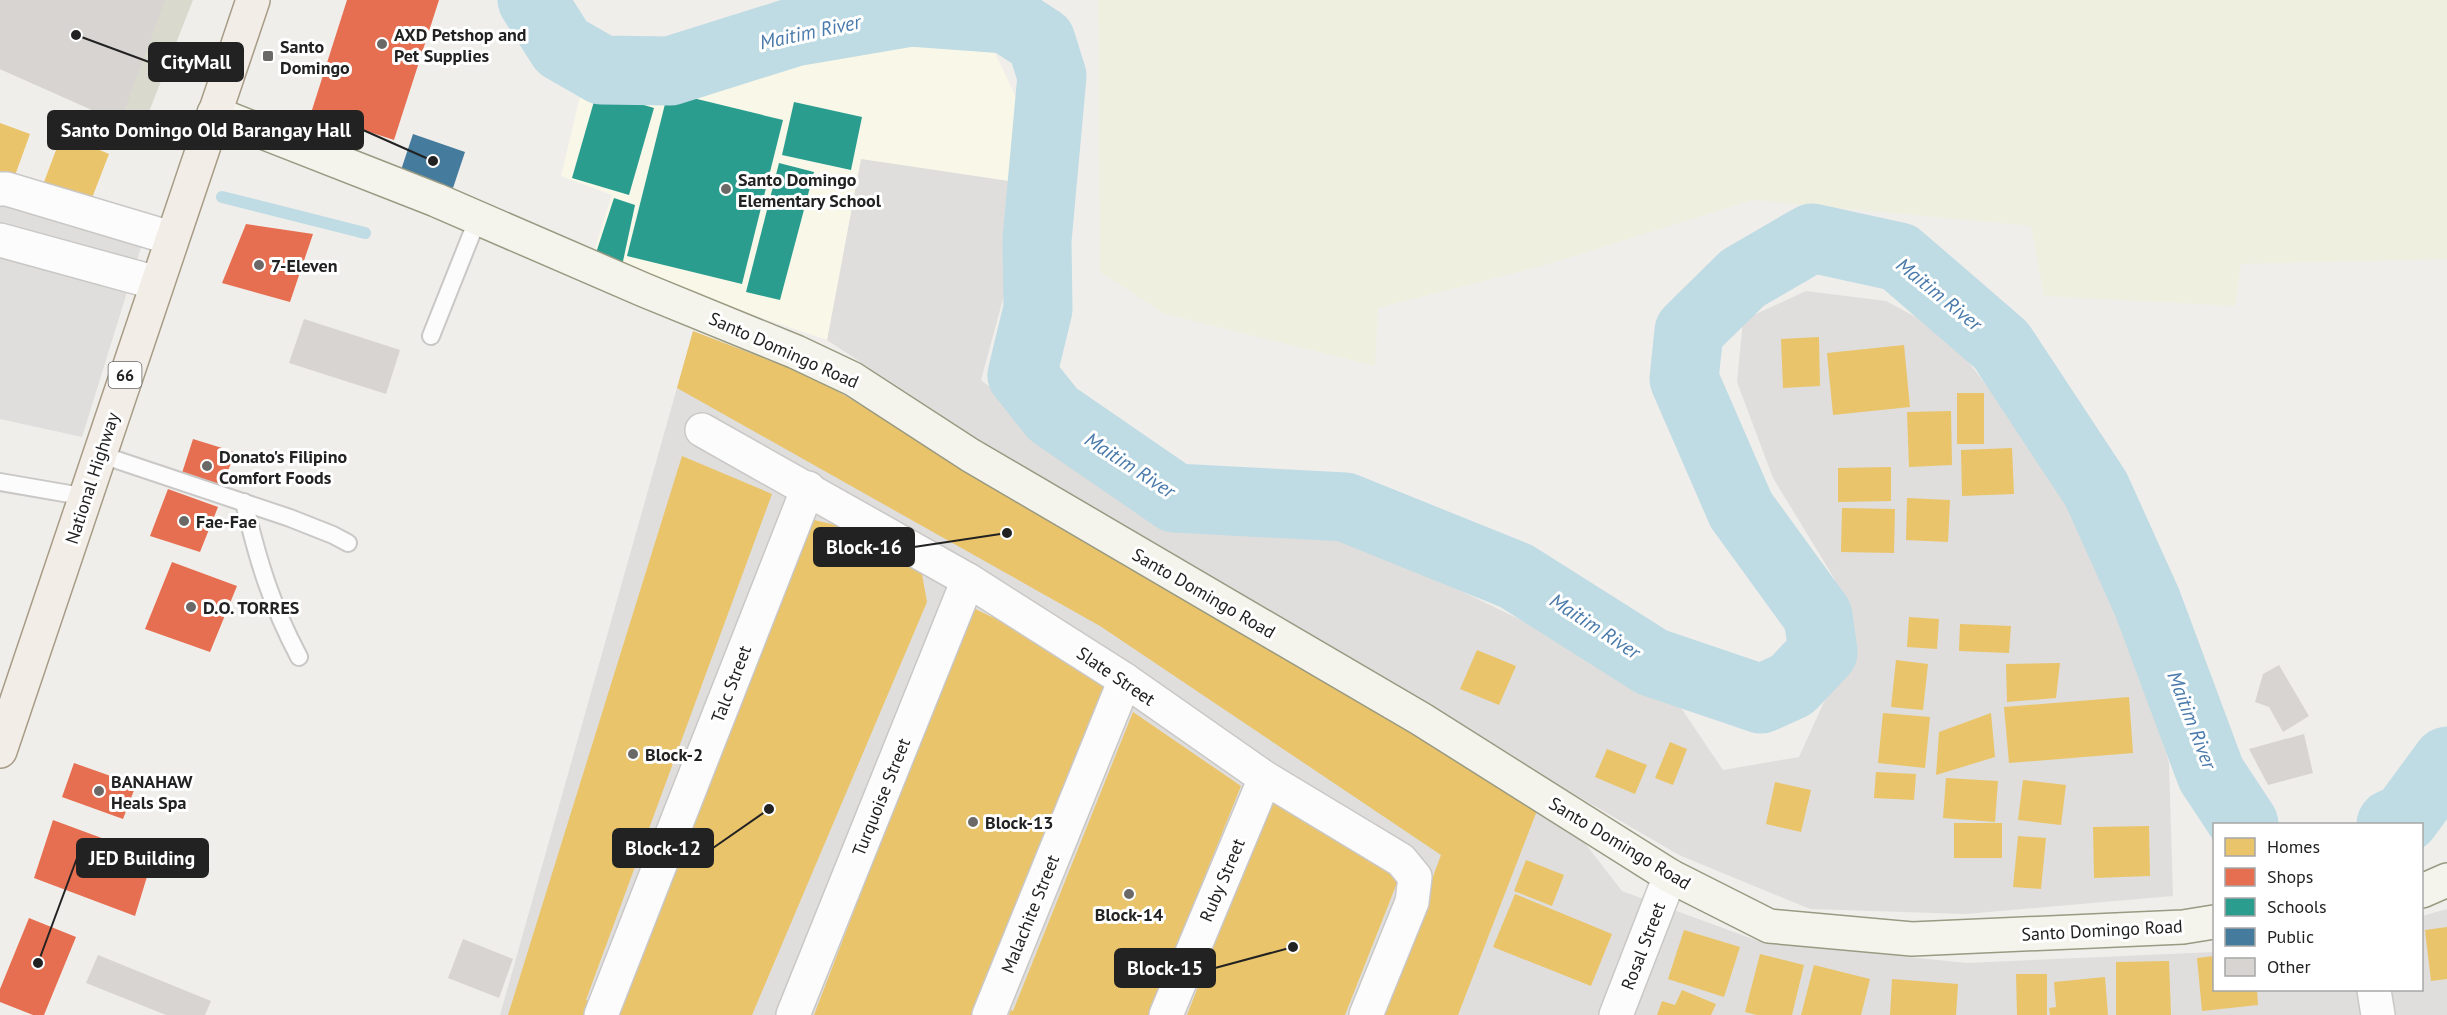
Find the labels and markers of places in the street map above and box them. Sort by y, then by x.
place label: AXD Petshop and Pet Supplies [394,23,527,67]
place label: Santo Domingo [280,35,350,79]
marker: AXD Petshop and Pet Supplies [375,37,389,51]
callout: CityMall [149,43,243,81]
marker: Santo Domingo [261,49,275,63]
callout: Santo Domingo Old Barangay Hall [48,111,363,149]
place label: Santo Domingo Elementary School [738,168,882,212]
marker: Santo Domingo Elementary School [719,182,733,196]
place label: 7-Eleven [271,254,338,277]
marker: 7-Eleven [252,258,266,272]
place label: Donato's Filipino Comfort Foods [219,445,347,489]
marker: Donato's Filipino Comfort Foods [200,459,214,473]
place label: Fae-Fae [196,510,257,533]
marker: Fae-Fae [177,514,191,528]
callout: Block-16 [814,528,914,566]
place label: D.O. TORRES [203,596,299,619]
marker: D.O. TORRES [184,600,198,614]
place label: Block-2 [645,743,703,766]
marker: Block-2 [626,747,640,761]
place label: BANAHAW Heals Spa [111,770,193,814]
marker: BANAHAW Heals Spa [92,784,106,798]
place label: Block-13 [985,811,1053,834]
marker: Block-13 [966,815,980,829]
callout: Block-12 [613,829,713,867]
callout: JED Building [77,839,208,877]
marker: Block-14 [1122,887,1136,901]
place label: Block-14 [1095,903,1163,926]
callout: Block-15 [1115,949,1215,987]

